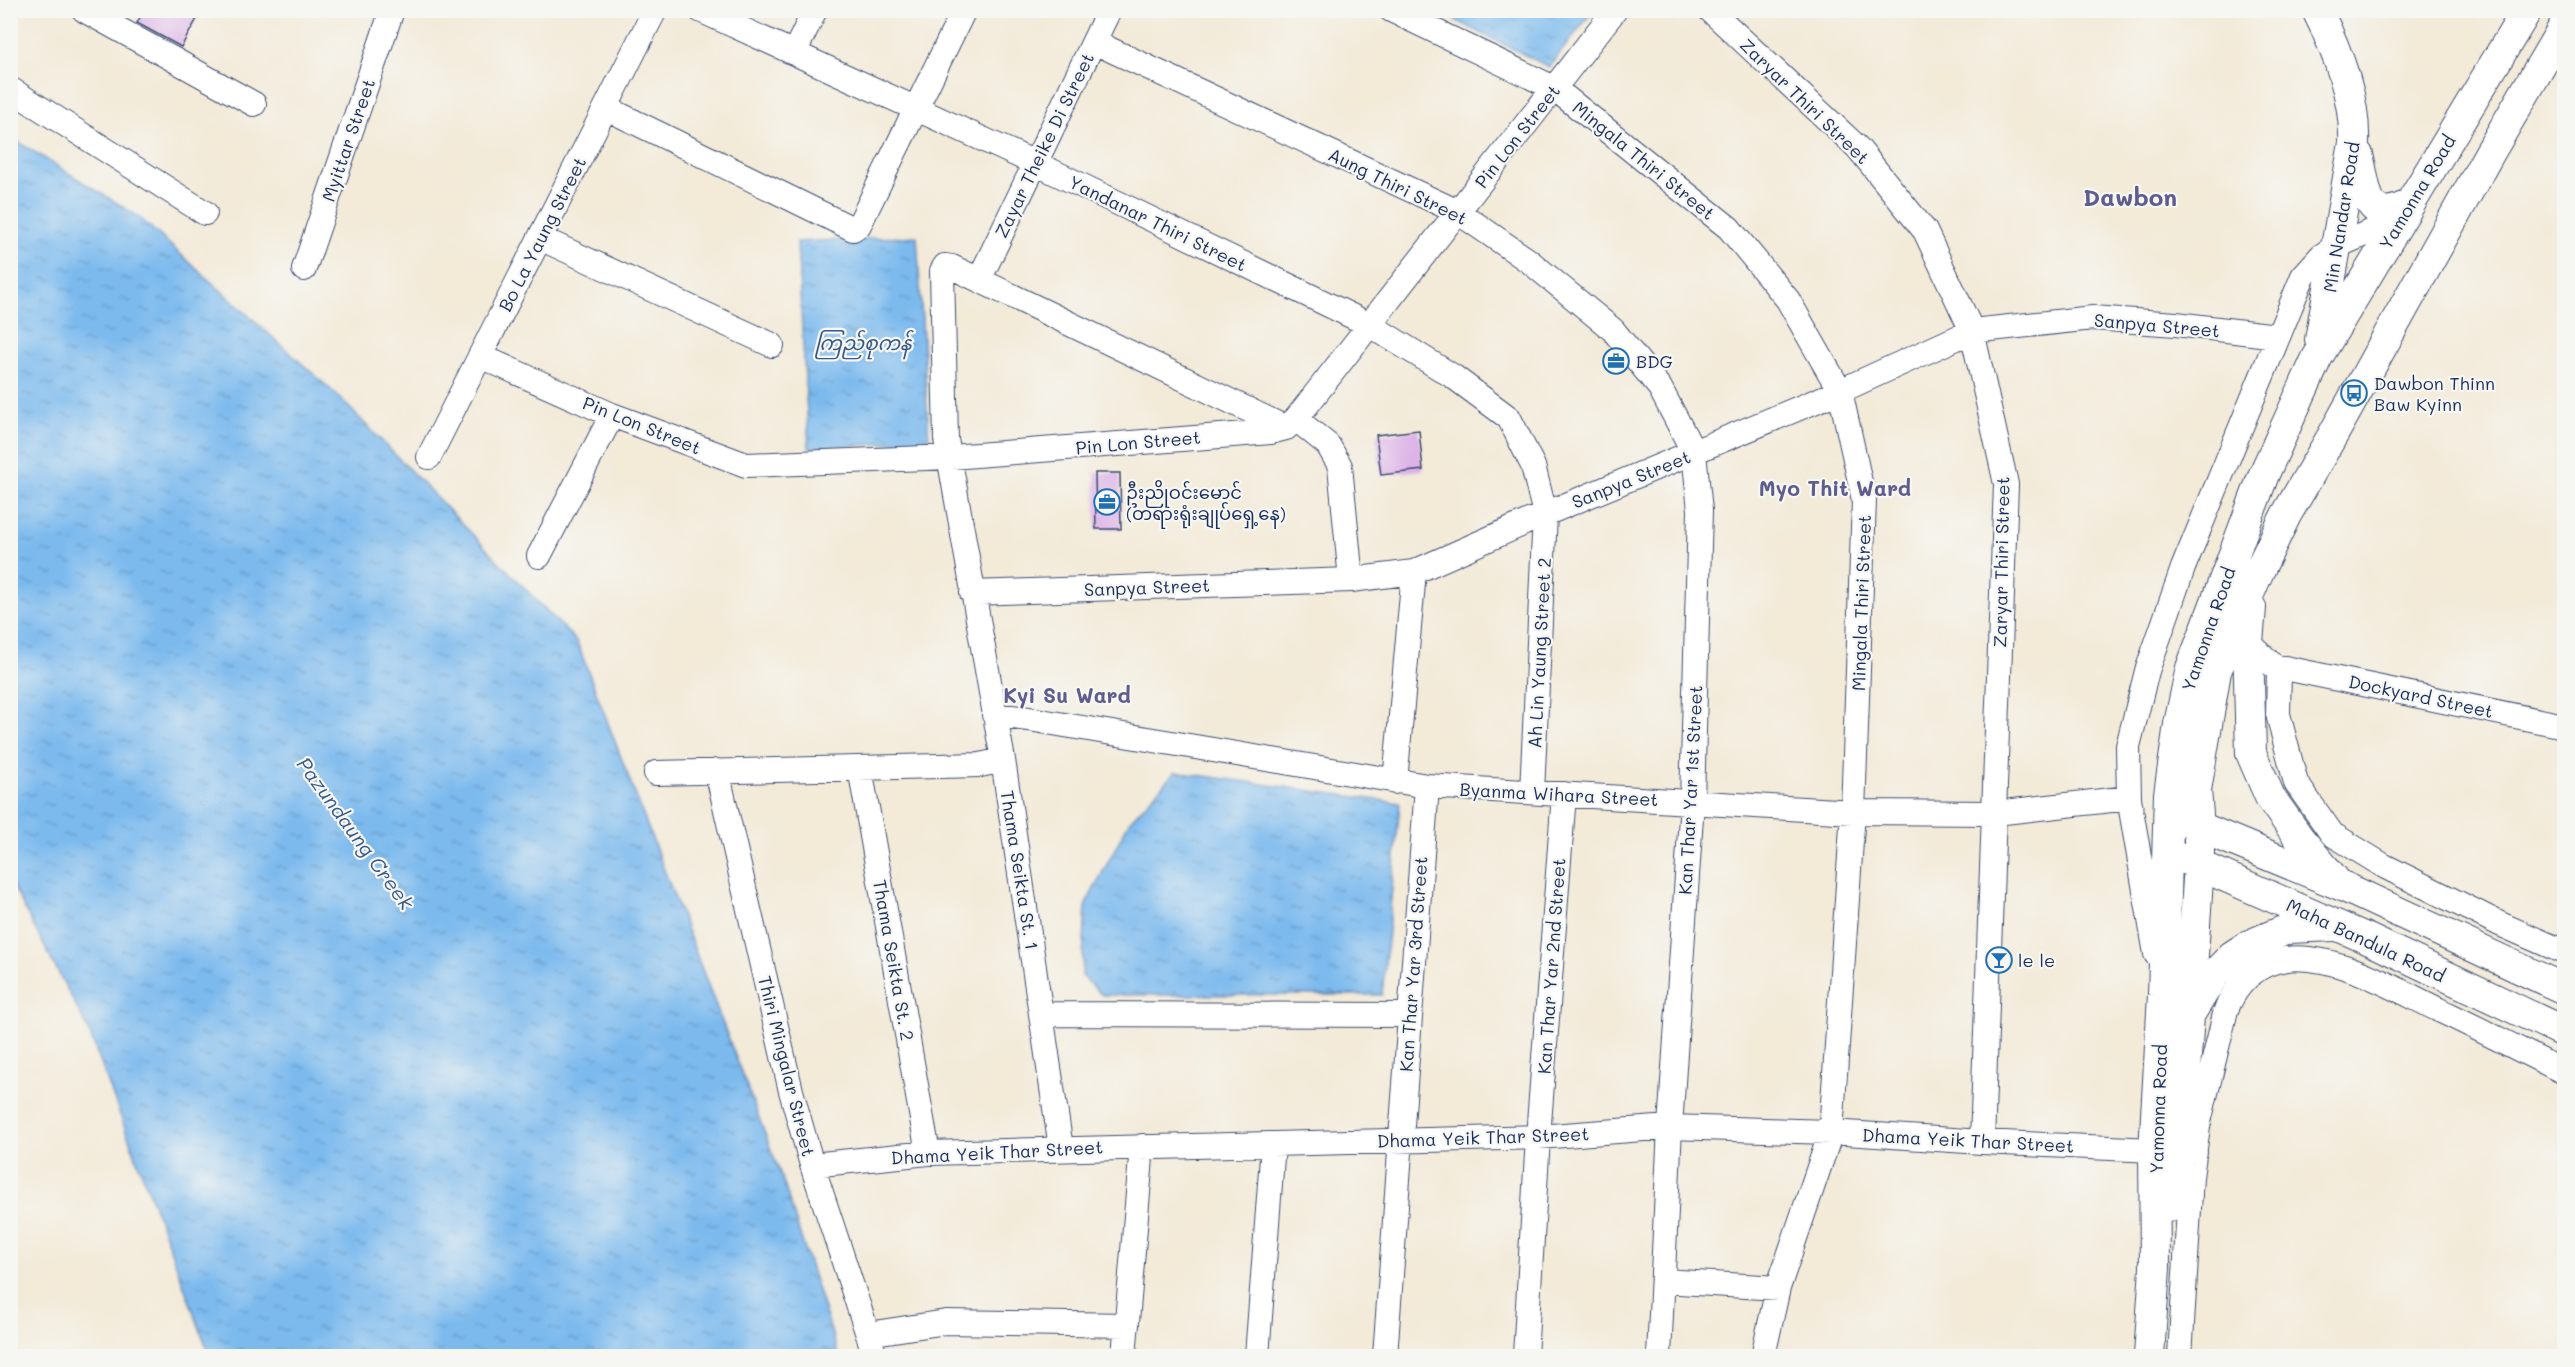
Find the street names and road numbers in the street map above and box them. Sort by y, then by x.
street label: Zaryar Thiri Street [1735,33,1875,169]
street label: Zayar Theike Di Street [989,49,1099,241]
street label: Myittar Street [316,75,380,205]
street label: Pin Lon Street [1469,79,1565,193]
street label: Mingala Thiri Street [1568,95,1720,225]
street label: Yamonna Road [2373,130,2461,254]
street label: Min Nandar Road [2317,140,2365,294]
street label: Aung Thiri Street [1325,142,1471,230]
street label: Bo La Yaung Street [493,153,591,315]
street label: Yandanar Thiri Street [1065,170,1251,276]
street label: Sanpya Street [2093,308,2221,342]
street label: Pin Lon Street [579,390,705,460]
street label: Pin Lon Street [1074,425,1202,459]
street label: Sanpya Street [1568,444,1694,514]
street label: Zaryar Thiri Street [1988,476,2014,648]
street label: Mingala Thiri Street [1846,515,1876,691]
street label: Ah Lin Yaung Street 2 [1522,557,1556,749]
street label: Yamonna Road [2176,564,2240,694]
street label: Sanpya Street [1084,573,1210,601]
street label: Dockyard Street [2346,669,2496,723]
street label: Kan Thar Yar 1st Street [1673,685,1707,895]
street label: Byanma Wihara Street [1459,777,1659,811]
street label: Thama Seikta St. 1 [996,789,1044,951]
street label: Kan Thar Yar 3rd Street [1393,855,1433,1073]
street label: Kan Thar Yar 2nd Street [1531,857,1571,1075]
street label: Thama Seikta St. 2 [868,878,920,1042]
street label: Maha Bandula Road [2283,893,2449,987]
street label: Thiri Mingalar Street [753,973,821,1159]
street label: Yamonna Road [2144,1044,2172,1174]
street label: Dhama Yeik Thar Street [1376,1121,1590,1153]
street label: Dhama Yeik Thar Street [1861,1122,2075,1158]
street label: Dhama Yeik Thar Street [890,1134,1104,1170]

